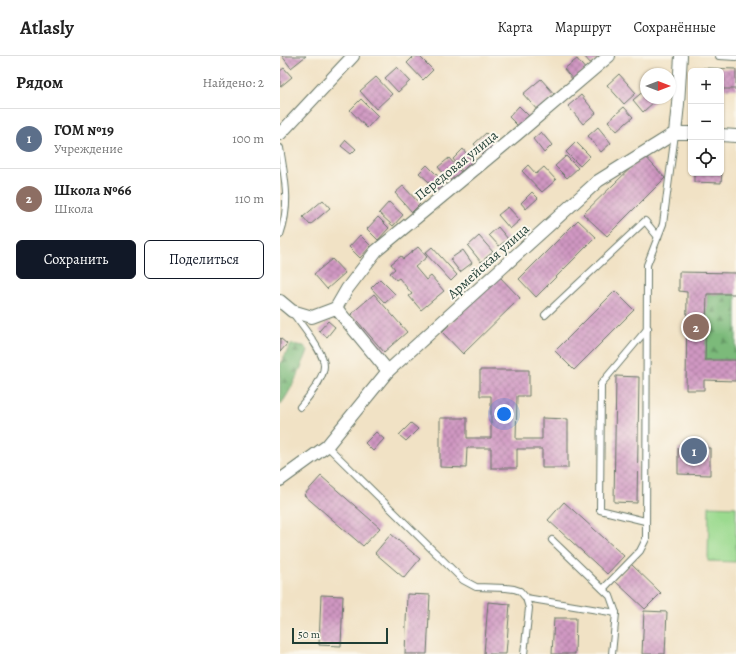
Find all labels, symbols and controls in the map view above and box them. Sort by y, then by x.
text: Atlasly [20,15,74,41]
text: Карта [498,18,533,37]
text: Маршрут [555,18,611,37]
text: Сохранённые [633,18,716,37]
north arrow [640,68,676,104]
map controls [688,68,724,176]
button: + [688,68,724,104]
text: Рядом [16,71,63,94]
text: Найдено: 2 [203,74,264,91]
button: − [688,104,724,140]
text: ГОМ №19 [54,120,114,140]
street label: Передовая улица [411,126,502,205]
text: 1 [27,130,31,147]
text: 100 m [232,130,264,147]
text: Учреждение [54,140,123,157]
button: locate [688,140,724,176]
text: Школа №66 [54,180,132,200]
text: 2 [26,190,32,207]
text: 110 m [235,190,264,207]
text: Школа [54,200,93,217]
street label: Армейская улица [443,219,534,304]
button: Сохранить [16,240,136,279]
button: Поделиться [144,240,264,279]
pin: 2 [683,312,709,342]
your location [494,404,514,424]
pin: 1 [681,436,707,466]
scale bar [292,626,388,645]
text: 50 m [298,627,320,642]

